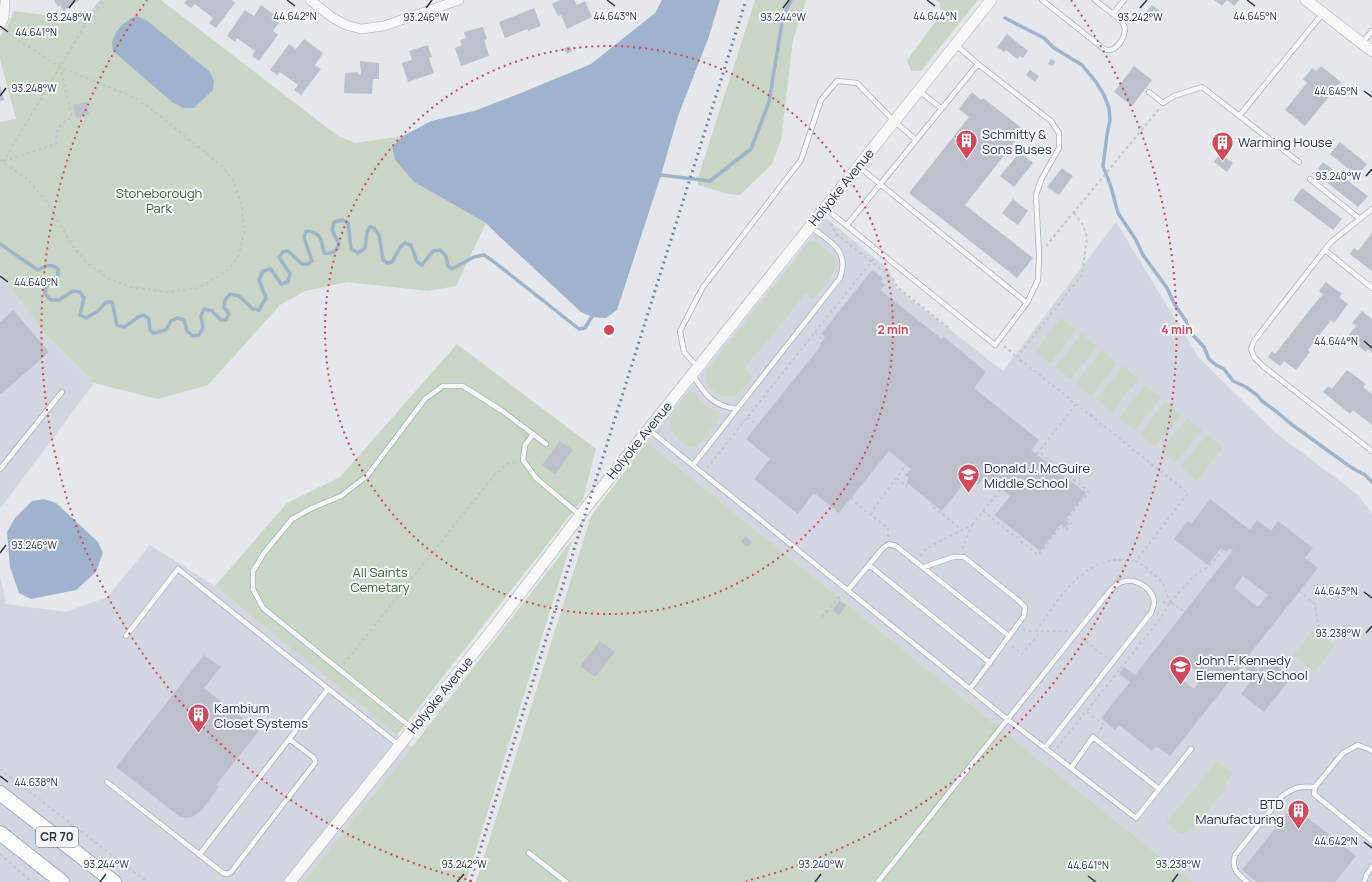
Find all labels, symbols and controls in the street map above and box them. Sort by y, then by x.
text: 44.642°N [273,9,317,23]
text: 44.643°N [593,9,637,23]
text: 44.644°N [913,9,957,23]
text: 44.645°N [1233,9,1277,23]
text: 93.248°W [46,10,92,24]
text: 93.246°W [403,10,450,24]
text: 93.244°W [760,10,806,24]
text: 93.242°W [1117,10,1163,24]
text: 44.641°N [15,25,57,39]
text: 93.248°W [11,81,57,95]
text: 44.645°N [1314,84,1358,98]
place label: Schmitty & Sons Buses [982,125,1052,158]
building icon: Schmitty & Sons Buses [953,128,979,161]
building icon: Warming House [1210,129,1236,162]
place label: Warming House [1238,133,1333,151]
street label: Holyoke Avenue [804,144,878,230]
text: 93.240°W [1315,169,1361,183]
park label: Stoneborough Park [116,184,202,217]
text: 44.640°N [14,275,58,289]
text: 2 min [877,321,909,338]
text: 4 min [1161,321,1193,338]
centre of rings [602,323,616,337]
text: 44.644°N [1314,334,1358,348]
street label: Holyoke Avenue [602,397,676,483]
place label: Donald J. McGuire Middle School [984,459,1091,492]
school or university icon: Donald J. McGuire Middle School [956,462,982,495]
text: 93.246°W [11,538,58,552]
park label: All Saints Cemetary [350,563,410,596]
text: 44.643°N [1314,584,1358,598]
text: 93.238°W [1315,626,1361,640]
place label: John F. Kennedy Elementary School [1196,651,1308,684]
street label: Holyoke Avenue [403,652,477,738]
school or university icon: John F. Kennedy Elementary School [1167,654,1193,687]
place label: Kambium Closet Systems [214,699,308,732]
building icon: Kambium Closet Systems [185,702,211,735]
text: 44.638°N [14,775,58,789]
place label: BTD Manufacturing [1196,795,1284,828]
building icon: BTD Manufacturing [1286,798,1312,831]
road number: CR 70 [36,827,78,847]
text: 44.642°N [1314,834,1358,848]
text: 93.244°W [83,857,129,871]
text: 93.242°W [441,857,487,871]
text: 93.240°W [798,857,844,871]
text: 93.238°W [1155,857,1201,871]
text: 44.641°N [1067,858,1109,872]

